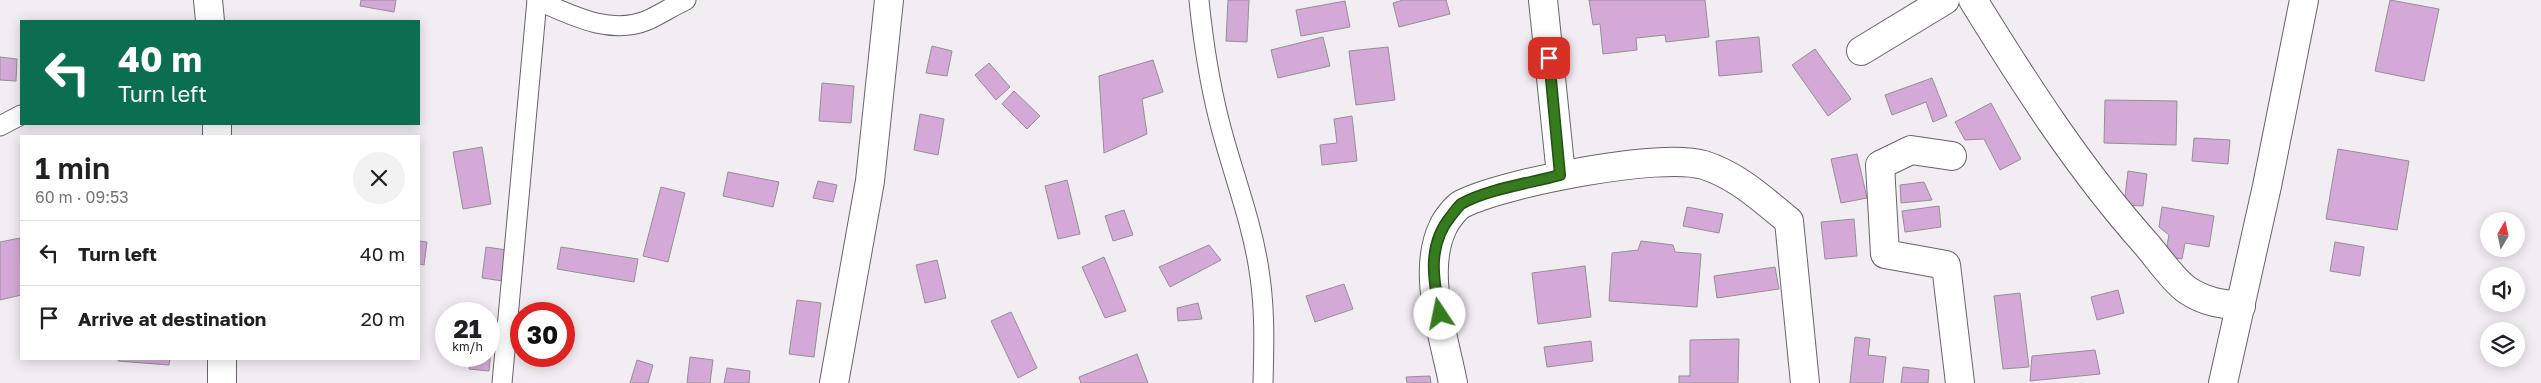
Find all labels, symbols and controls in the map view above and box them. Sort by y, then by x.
pin [1528,37,1570,79]
text: 40 m [118,38,202,80]
icon: left [35,40,100,105]
icon: arrive [1535,44,1563,72]
text: Turn left [118,80,207,107]
text: 1 min [35,150,110,186]
button: close [353,152,405,204]
text: 60 m · 09:53 [35,187,129,207]
north arrow [2480,212,2525,258]
map controls [2480,212,2525,367]
icon: left [35,239,63,267]
text: Turn left [78,242,157,265]
text: 40 m [360,242,405,265]
button: sound [2480,267,2525,312]
position arrow [1413,287,1465,339]
speed limit sign: 30 [510,302,575,367]
icon: arrive [35,304,63,332]
text: Arrive at destination [78,307,266,330]
text: 20 m [361,307,405,330]
text: 21 [453,313,482,344]
button: layers [2480,322,2525,367]
text: km/h [452,339,483,354]

